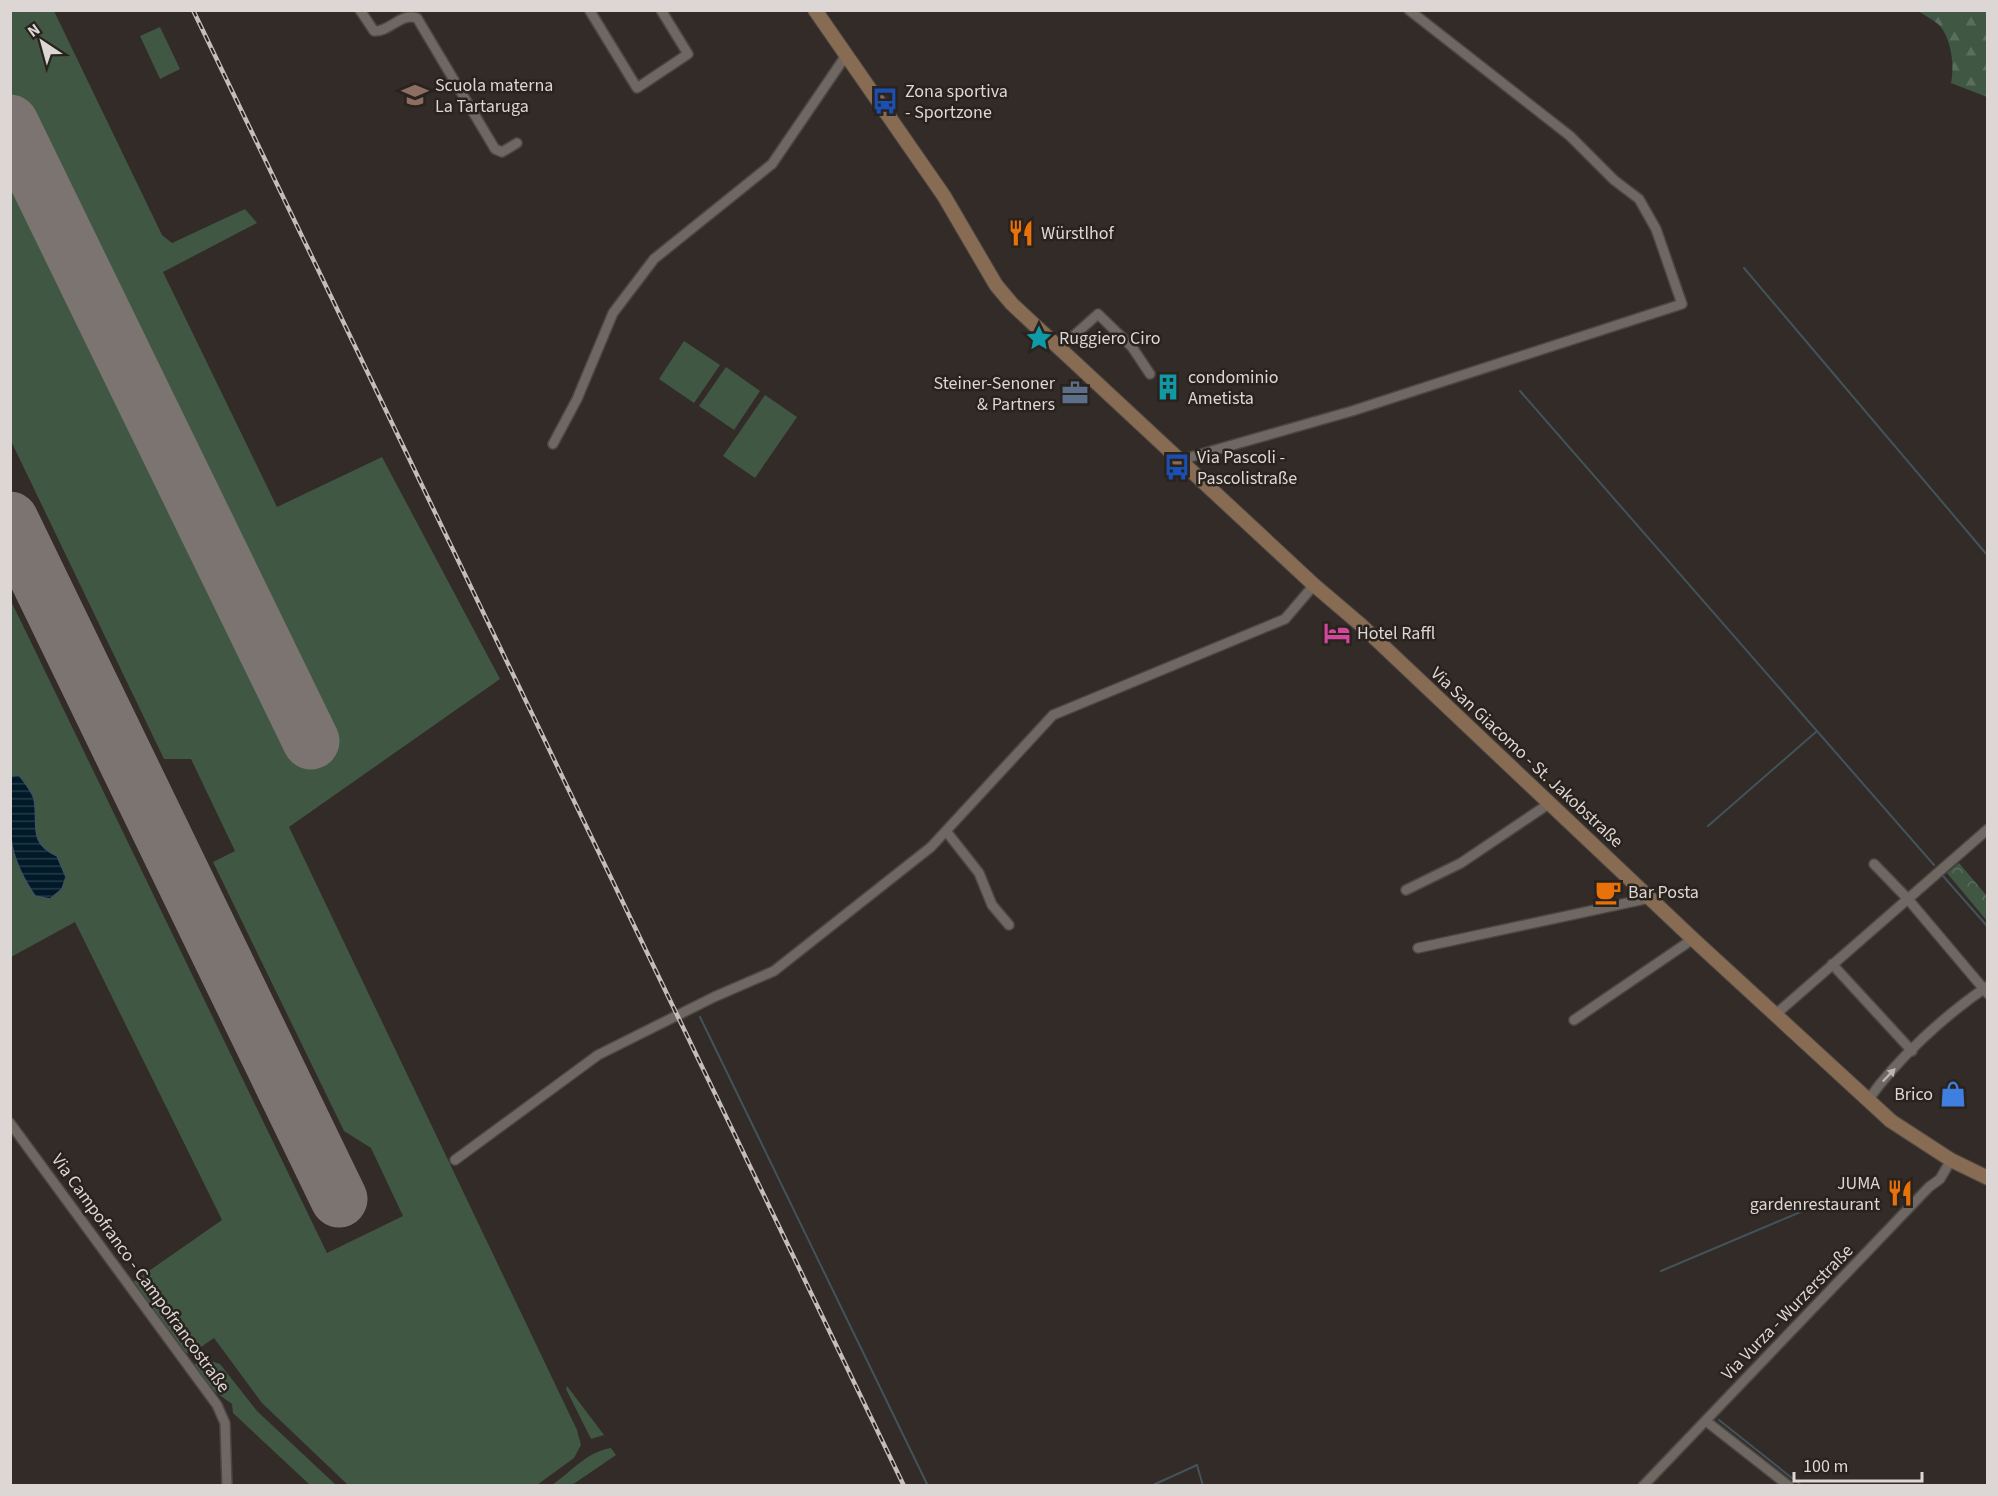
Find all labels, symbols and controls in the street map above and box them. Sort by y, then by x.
north arrow [12,12,72,72]
text: N [23,19,45,43]
place label: Scuola materna La Tartaruga [435,73,553,119]
place label: Zona sportiva - Sportzone [905,79,1008,125]
school or university icon: Scuola materna La Tartaruga [400,80,430,110]
bus stop icon: Zona sportiva - Sportzone [870,86,900,116]
restaurant icon: Würstlhof [1006,218,1036,248]
place label: Würstlhof [1041,221,1114,246]
place icon: Ruggiero Ciro [1024,323,1054,353]
place label: Ruggiero Ciro [1059,326,1160,351]
place label: condominio Ametista [1188,365,1279,411]
place label: Steiner-Senoner & Partners [934,371,1056,417]
building icon: condominio Ametista [1153,372,1183,402]
office icon: Steiner-Senoner & Partners [1060,378,1090,408]
place label: Via Pascoli - Pascolistraße [1197,445,1297,491]
bus stop icon: Via Pascoli - Pascolistraße [1162,452,1192,482]
hotel icon: Hotel Raffl [1322,618,1352,648]
place label: Hotel Raffl [1357,621,1435,646]
street label: Via San Giacomo - St. Jakobstraße [1425,661,1628,854]
cafe icon: Bar Posta [1593,877,1623,907]
place label: Bar Posta [1628,880,1699,905]
one-way arrow [1882,1067,1896,1082]
shop icon: Brico [1938,1079,1968,1109]
place label: Brico [1894,1082,1933,1107]
street label: Via Campofranco - Campofrancostraße [45,1149,236,1398]
place label: JUMA gardenrestaurant [1750,1171,1880,1217]
restaurant icon: JUMA gardenrestaurant [1885,1178,1915,1208]
street label: Via Vurza - Wurzerstraße [1716,1239,1859,1386]
scale bar [1794,1445,1922,1483]
text: 100 m [1803,1454,1848,1479]

